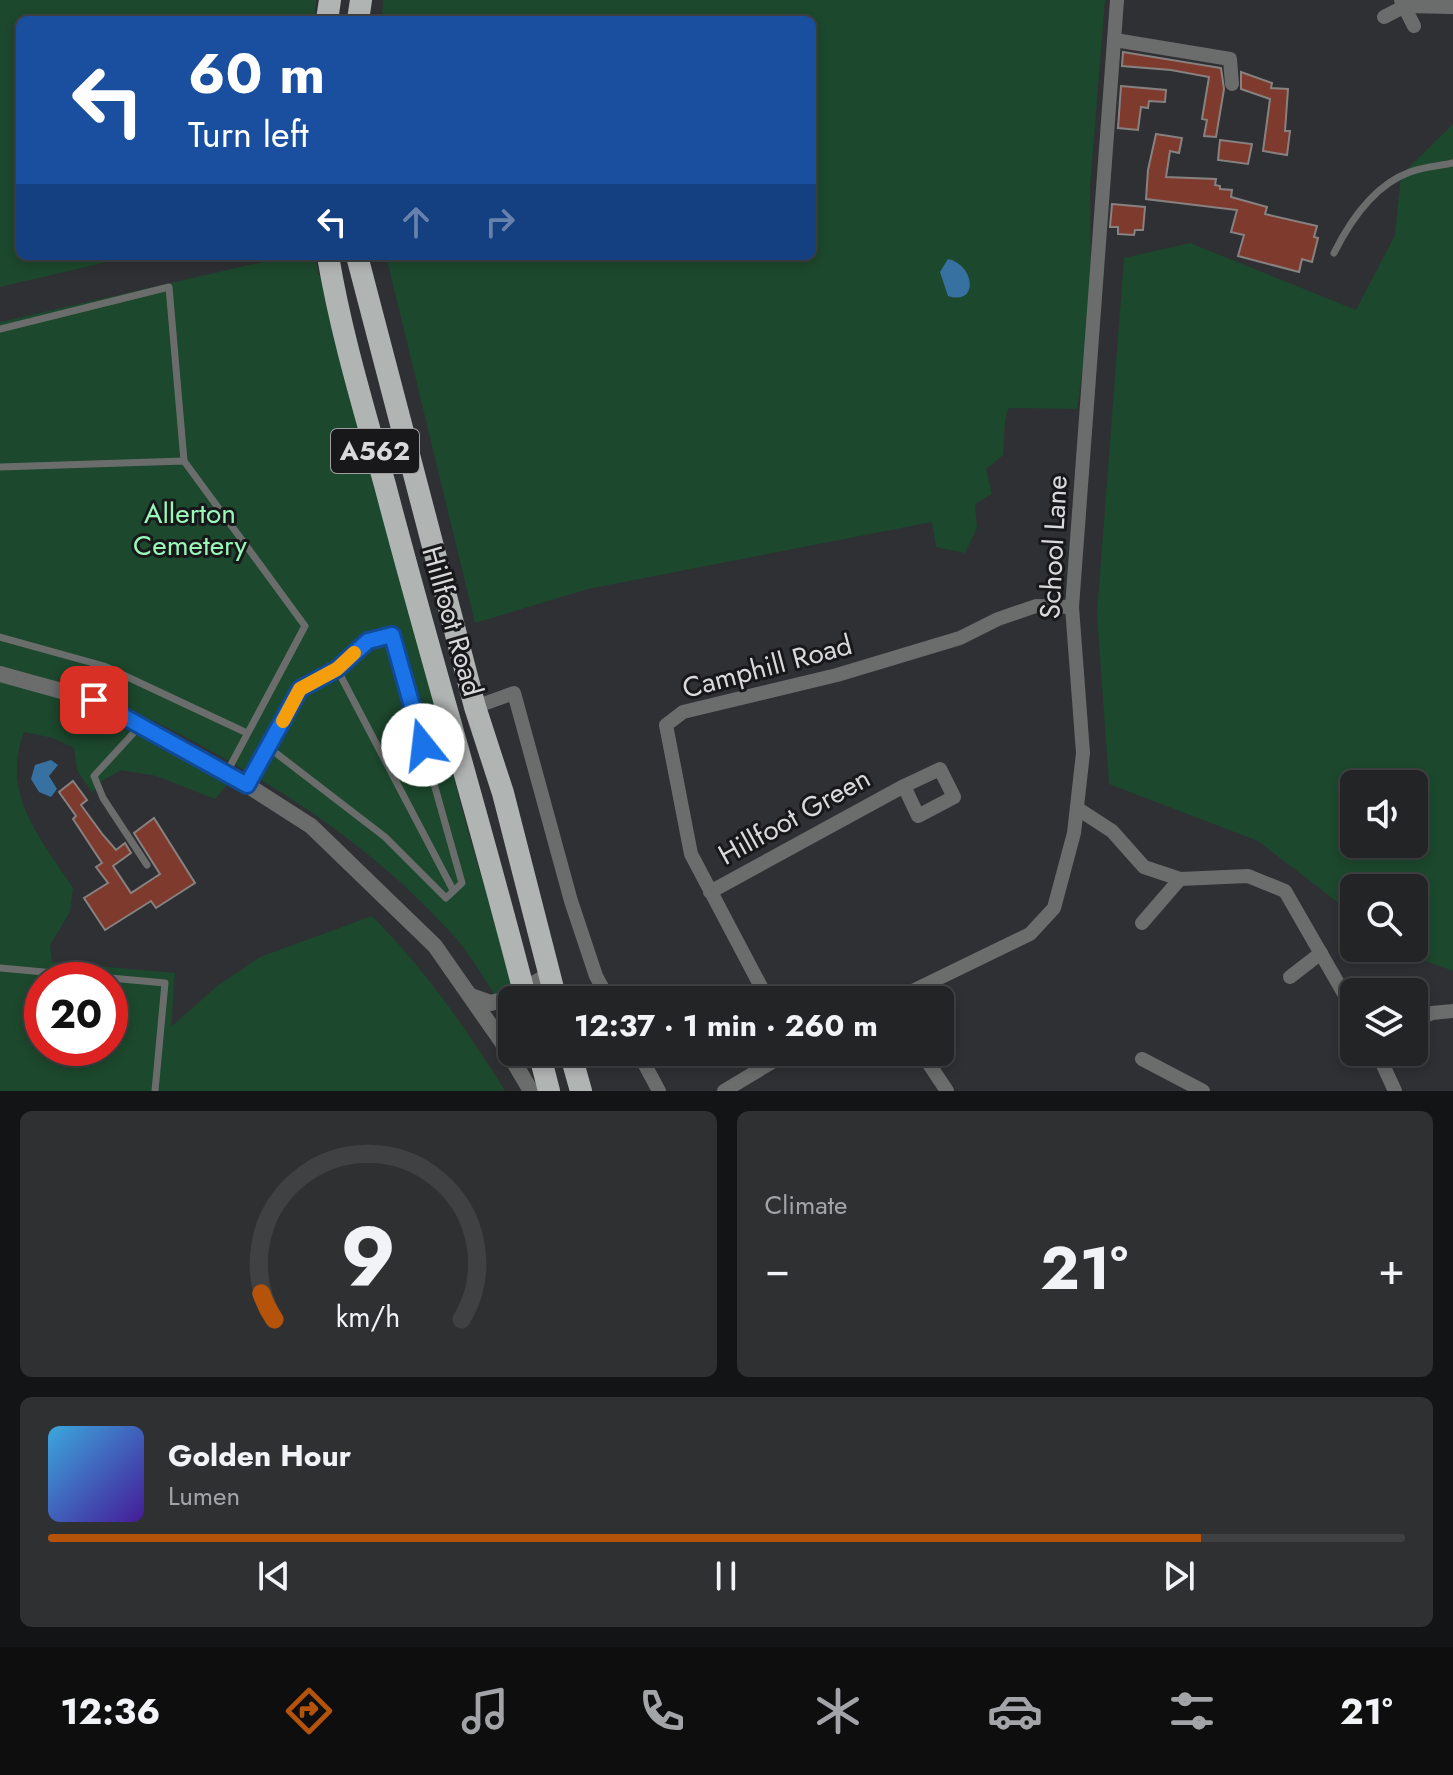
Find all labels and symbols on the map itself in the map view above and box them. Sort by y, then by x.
road number: A562 [331,429,419,473]
street label: School Lane [1029,474,1078,620]
park label: Allerton Cemetery [133,493,248,566]
street label: Hillfoot Road [412,541,493,701]
street label: Camphill Road [678,624,857,709]
pin [60,666,128,734]
position arrow [381,703,465,787]
street label: Hillfoot Green [711,758,878,875]
speed limit sign: 20 [24,962,128,1066]

